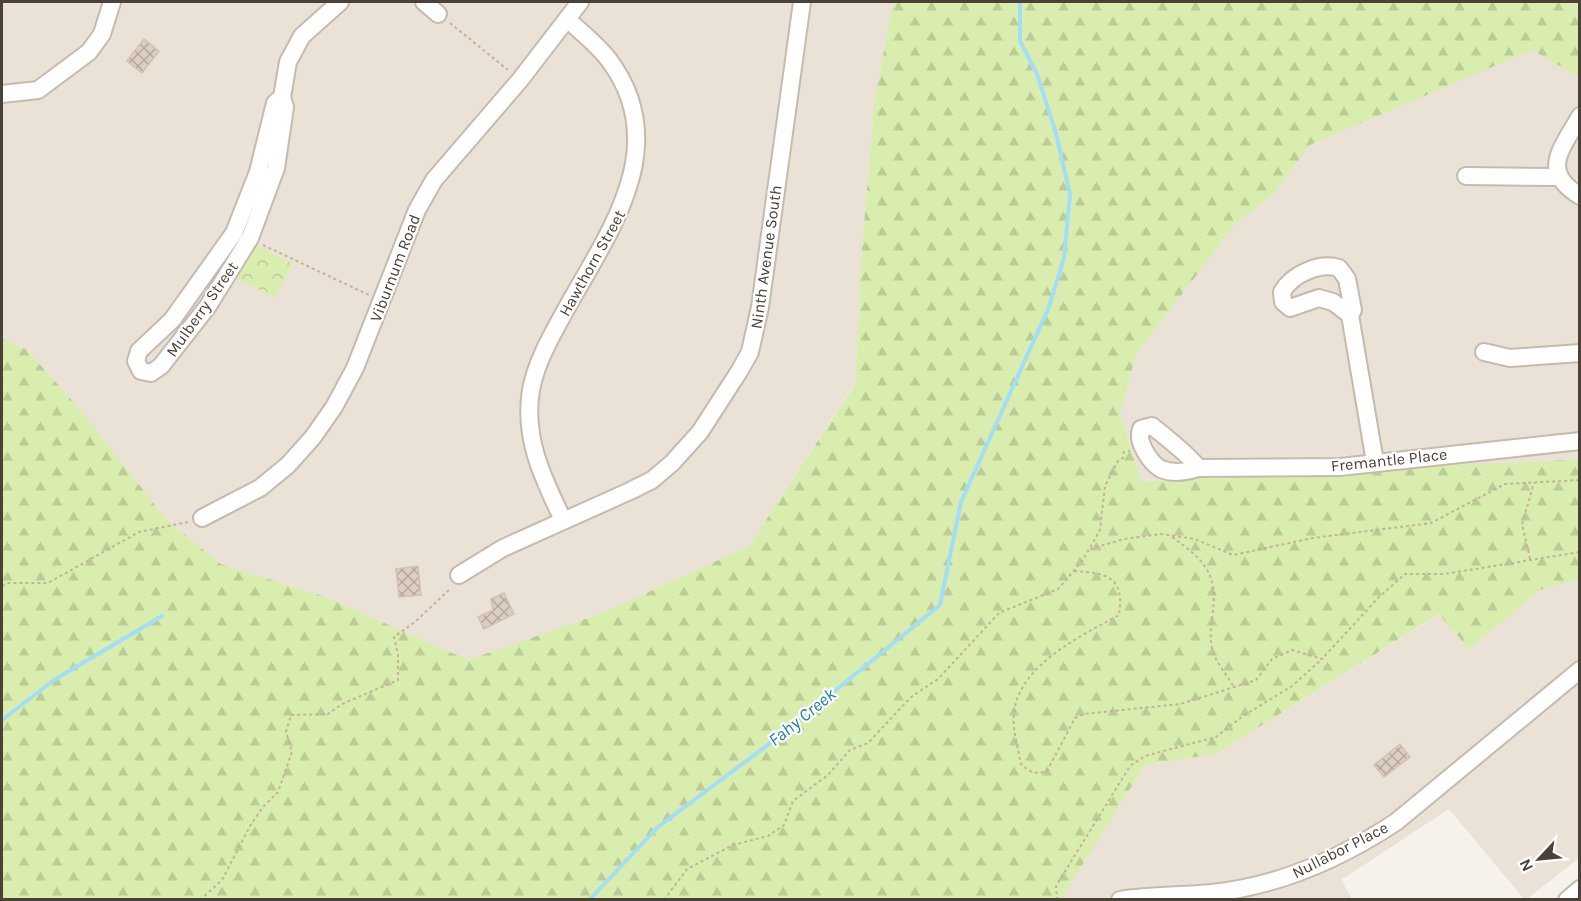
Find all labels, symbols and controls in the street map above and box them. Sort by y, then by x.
street label: Ninth Avenue South [746,184,786,330]
street label: Hawthorn Street [555,206,629,320]
street label: Viburnum Road [366,212,424,324]
street label: Mulberry Street [162,258,242,360]
street label: Fremantle Place [1330,444,1448,476]
water label: Fahy Creek [764,683,841,751]
street label: Nullabor Place [1289,818,1391,882]
north arrow [1509,829,1569,889]
text: N [1515,856,1537,875]

